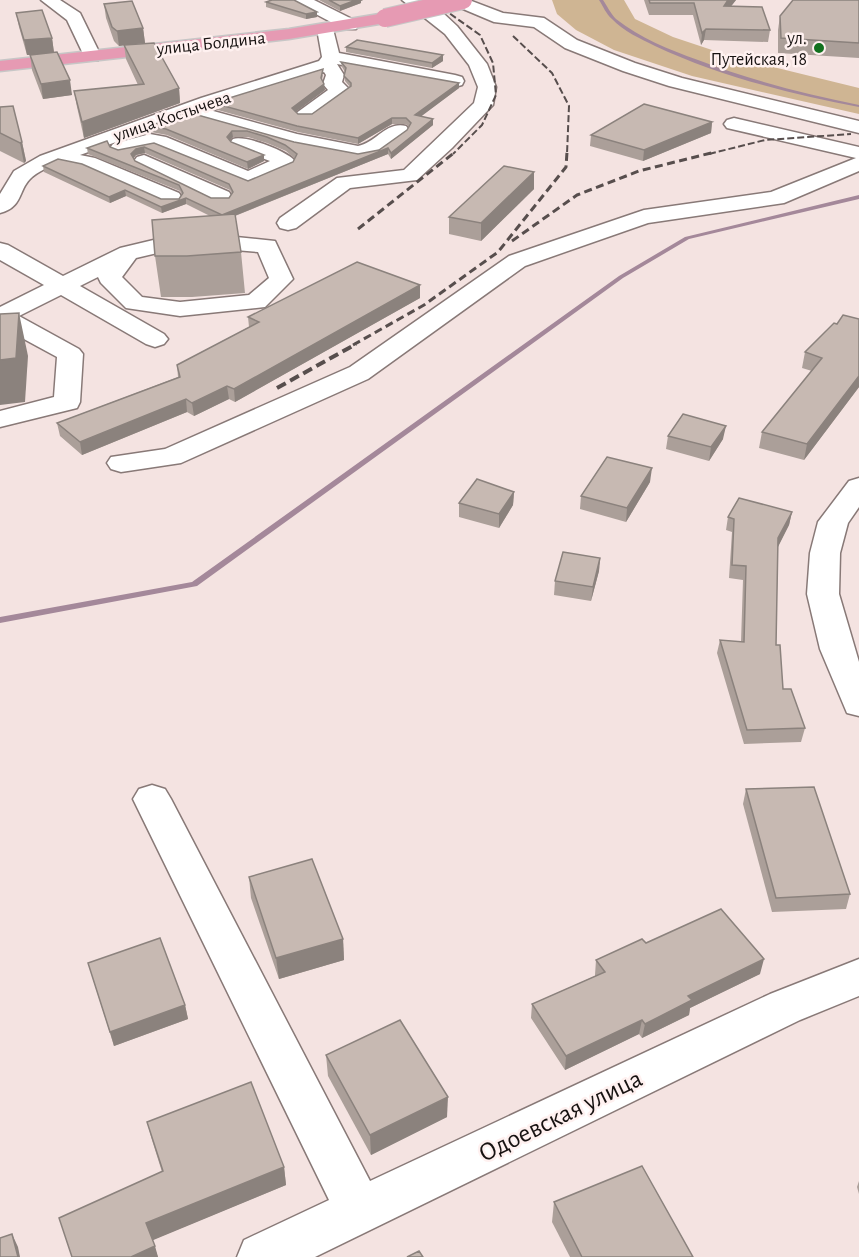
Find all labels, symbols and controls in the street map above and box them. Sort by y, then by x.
street label: улица Болдина [155,29,266,59]
place label: ул. Путейская, 18 [711,30,807,69]
marker: ул. Путейская, 18 [812,41,826,55]
street label: улица Костычева [110,88,233,146]
street label: Одоевская улица [475,1065,646,1167]

